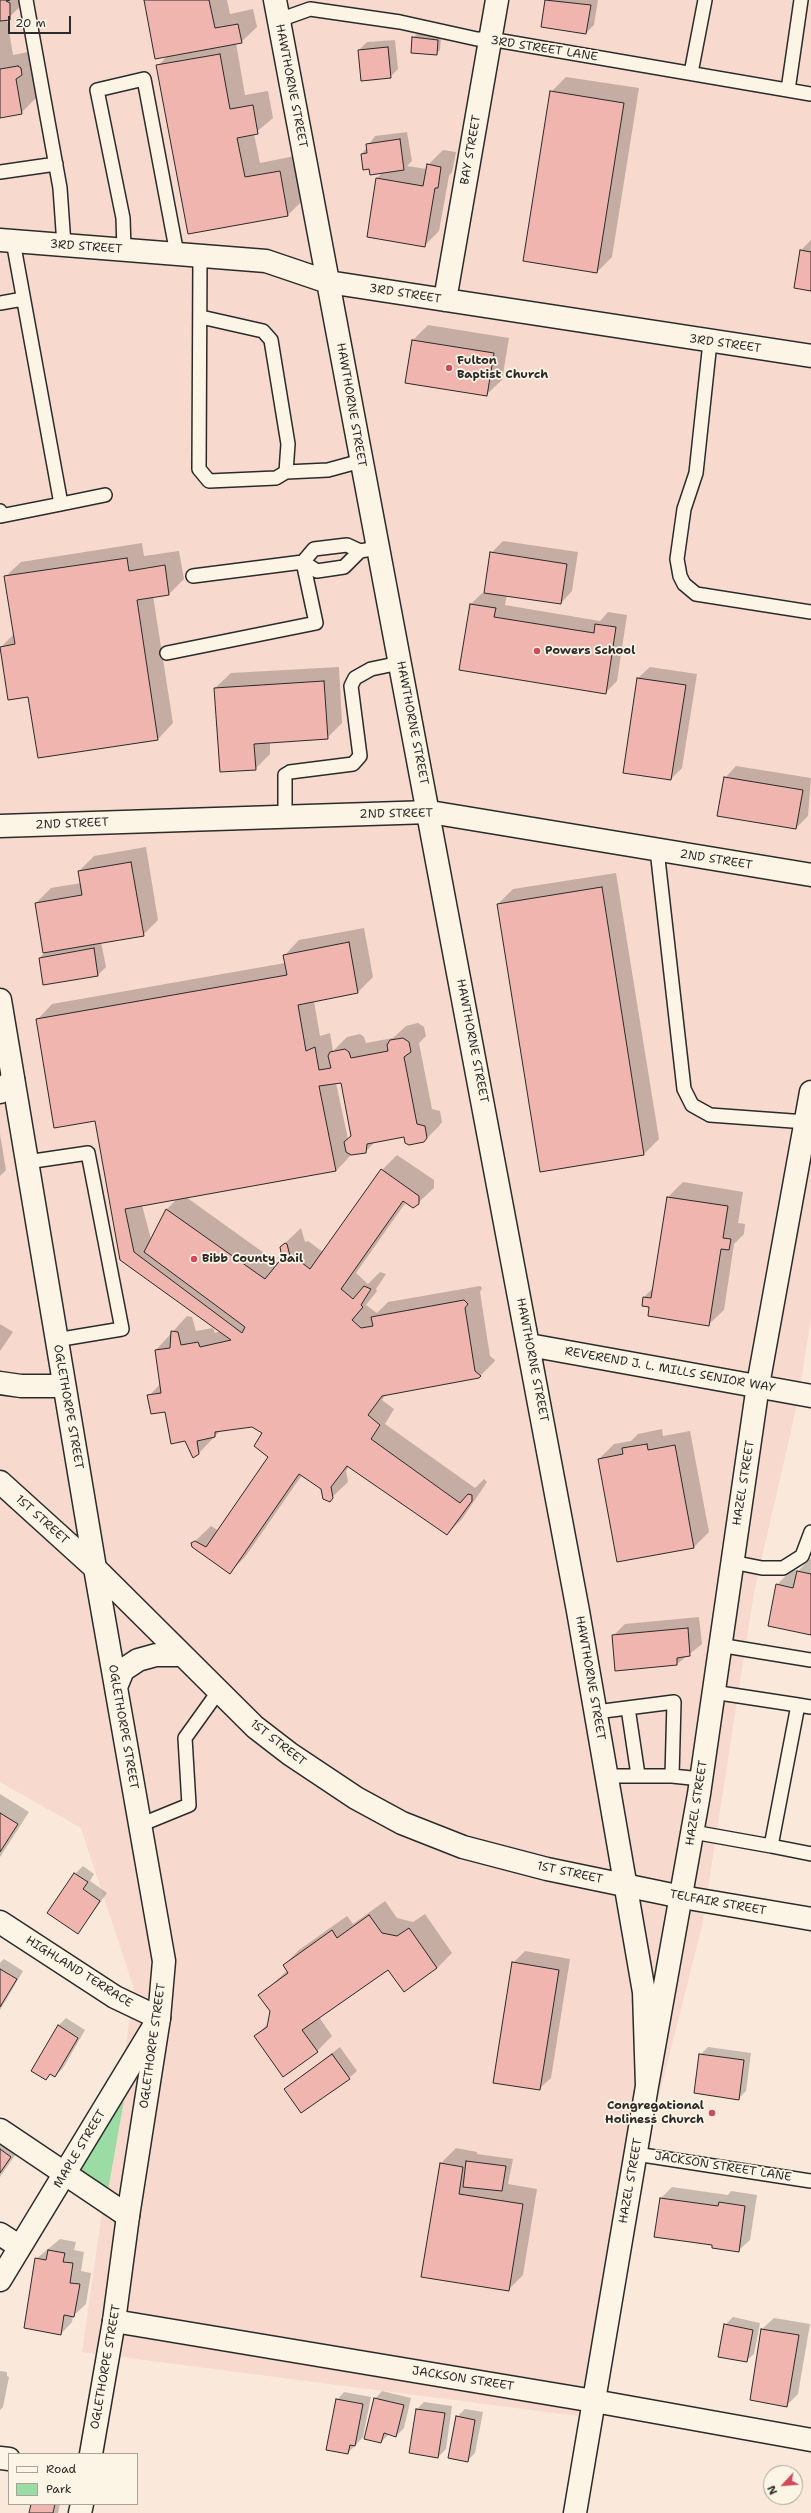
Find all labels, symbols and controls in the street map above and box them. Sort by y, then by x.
scale bar [10,8,73,34]
text: 20 m [15,15,46,31]
street label: HAWTHORNE STREET [272,23,310,149]
street label: 3RD STREET LANE [489,33,599,65]
street label: BAY STREET [458,114,484,186]
street label: 3RD STREET [49,237,123,257]
street label: 3RD STREET [368,281,442,307]
street label: 3RD STREET [688,332,762,356]
street label: HAWTHORNE STREET [333,342,369,468]
place label: Fulton Baptist Church [457,354,548,382]
marker: Fulton Baptist Church [444,363,454,373]
place label: Powers School [545,644,635,658]
marker: Powers School [532,646,542,656]
street label: HAWTHORNE STREET [393,660,431,786]
street label: 2ND STREET [359,806,433,822]
street label: 2ND STREET [35,816,109,832]
street label: 2ND STREET [678,847,754,873]
street label: HAWTHORNE STREET [453,978,491,1104]
place label: Bibb County Jail [202,1252,303,1266]
marker: Bibb County Jail [189,1254,199,1264]
street label: HAWTHORNE STREET [513,1297,551,1423]
street label: OGLETHORPE STREET [50,1343,86,1471]
street label: REVEREND J. L. MILLS SENIOR WAY [564,1344,776,1396]
street label: HAZEL STREET [730,1439,758,1527]
street label: 1ST STREET [12,1492,72,1548]
street label: HAWTHORNE STREET [572,1615,608,1741]
street label: OGLETHORPE STREET [105,1663,141,1791]
street label: 1ST STREET [247,1717,309,1769]
street label: HAZEL STREET [683,1759,711,1847]
street label: 1ST STREET [536,1859,604,1887]
street label: TELFAIR STREET [669,1887,767,1919]
street label: HIGHLAND TERRACE [23,1933,135,2011]
street label: OGLETHORPE STREET [137,1982,169,2110]
place label: Congregational Holiness Church [605,2099,704,2127]
street label: MAPLE STREET [51,2107,109,2191]
marker: Congregational Holiness Church [707,2108,717,2118]
street label: HAZEL STREET [616,2137,646,2225]
street label: JACKSON STREET LANE [653,2149,793,2185]
street label: OGLETHORPE STREET [88,2303,124,2431]
street label: JACKSON STREET [411,2364,515,2394]
legend [8,2453,138,2505]
text: Road [46,2461,76,2477]
north arrow [763,2465,803,2505]
text: Park [46,2481,72,2497]
text: N [764,2483,781,2497]

